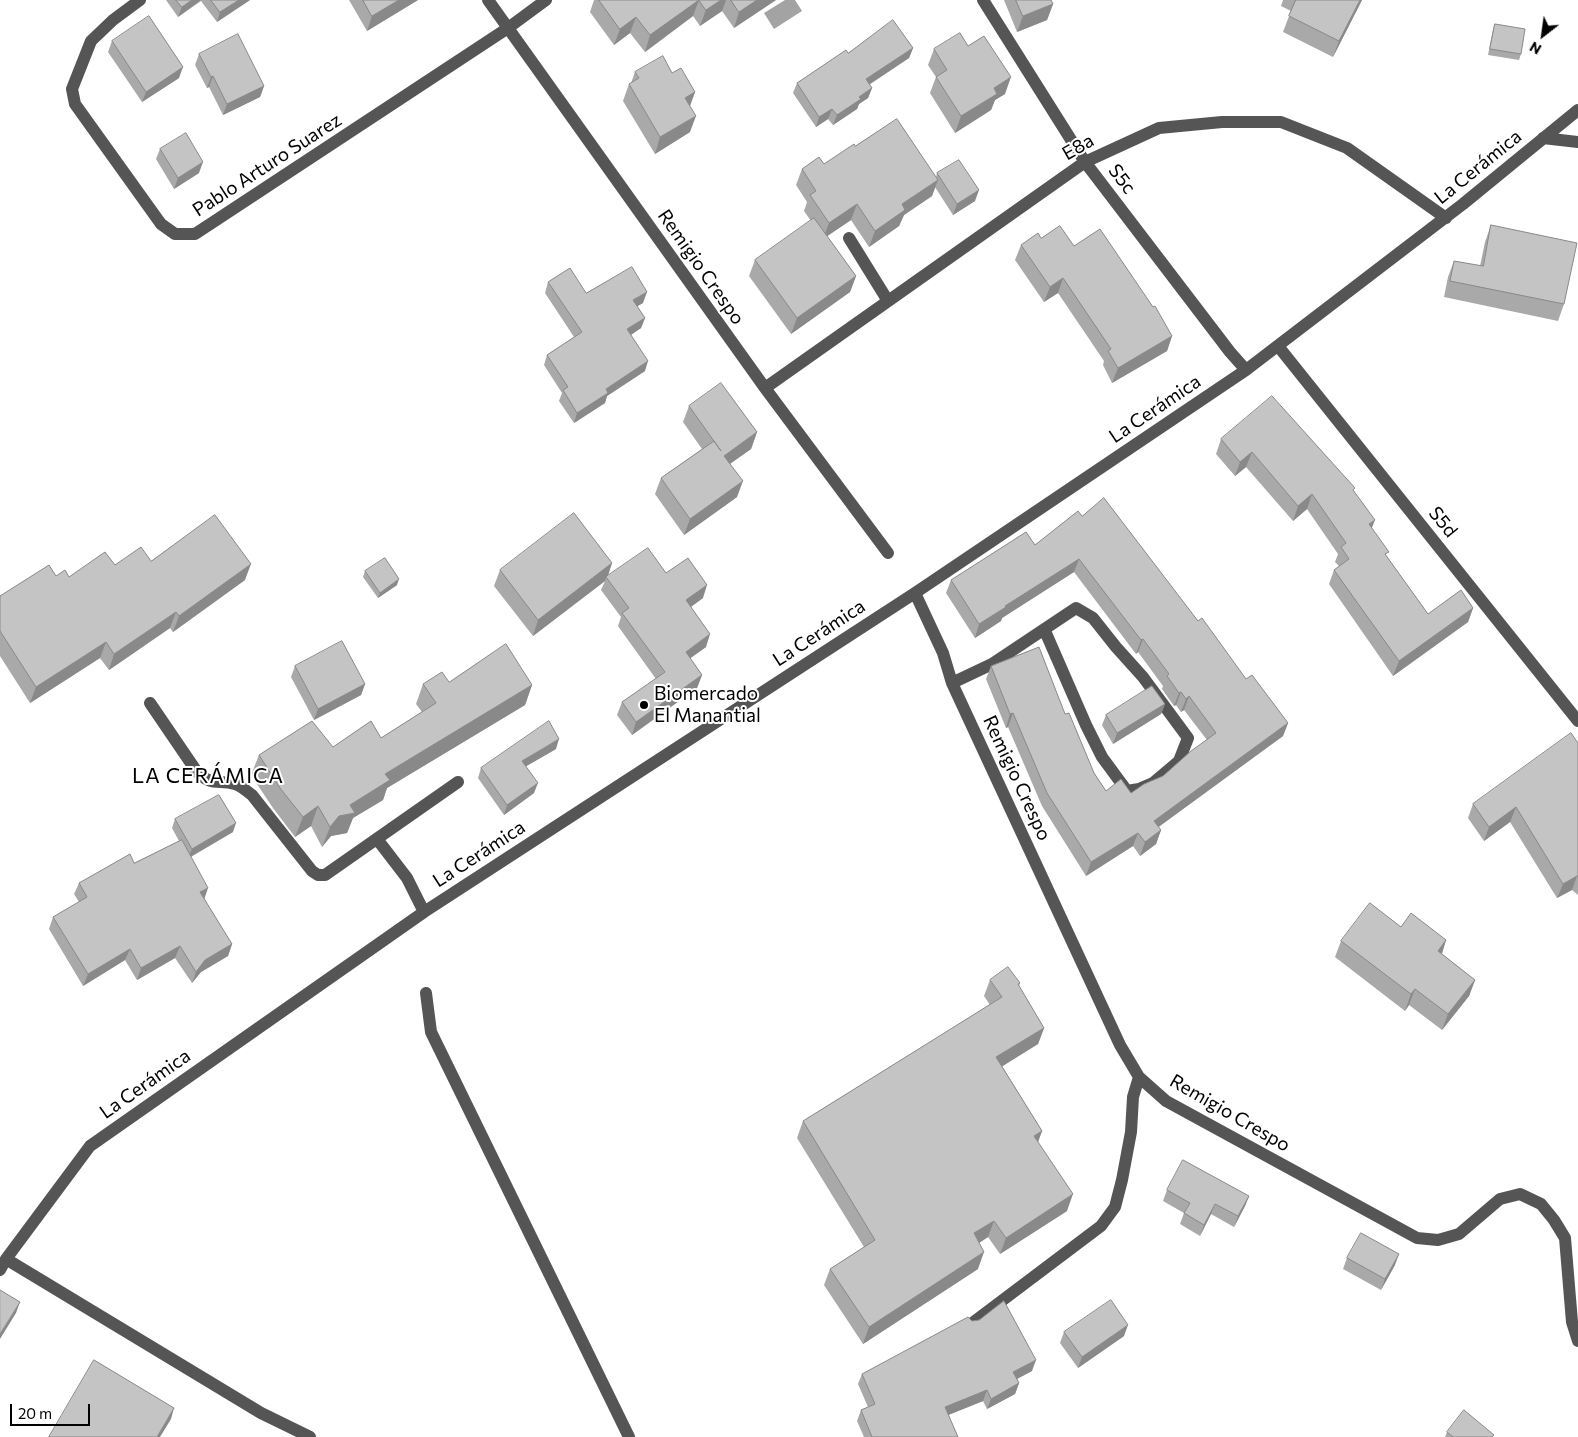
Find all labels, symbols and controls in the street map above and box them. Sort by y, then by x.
north arrow [1518,10,1568,60]
text: N [1526,38,1544,58]
street label: Pablo Arturo Suarez [188,108,346,222]
street label: La Cerámica [1430,125,1526,209]
street label: E8a [1058,129,1098,165]
street label: S5c [1103,160,1141,198]
street label: Remigio Crespo [653,205,749,329]
street label: La Cerámica [1105,370,1205,448]
street label: S5d [1424,502,1462,542]
street label: La Cerámica [769,595,869,671]
place label: Biomercado El Manantial [654,683,761,727]
marker: Biomercado El Manantial [638,699,650,711]
street label: Remigio Crespo [978,712,1056,844]
district label: LA CERÁMICA [131,763,285,789]
street label: La Cerámica [429,816,529,892]
street label: La Cerámica [95,1044,195,1124]
street label: Remigio Crespo [1166,1069,1294,1157]
scale bar [12,1394,92,1426]
text: 20 m [18,1404,52,1422]

